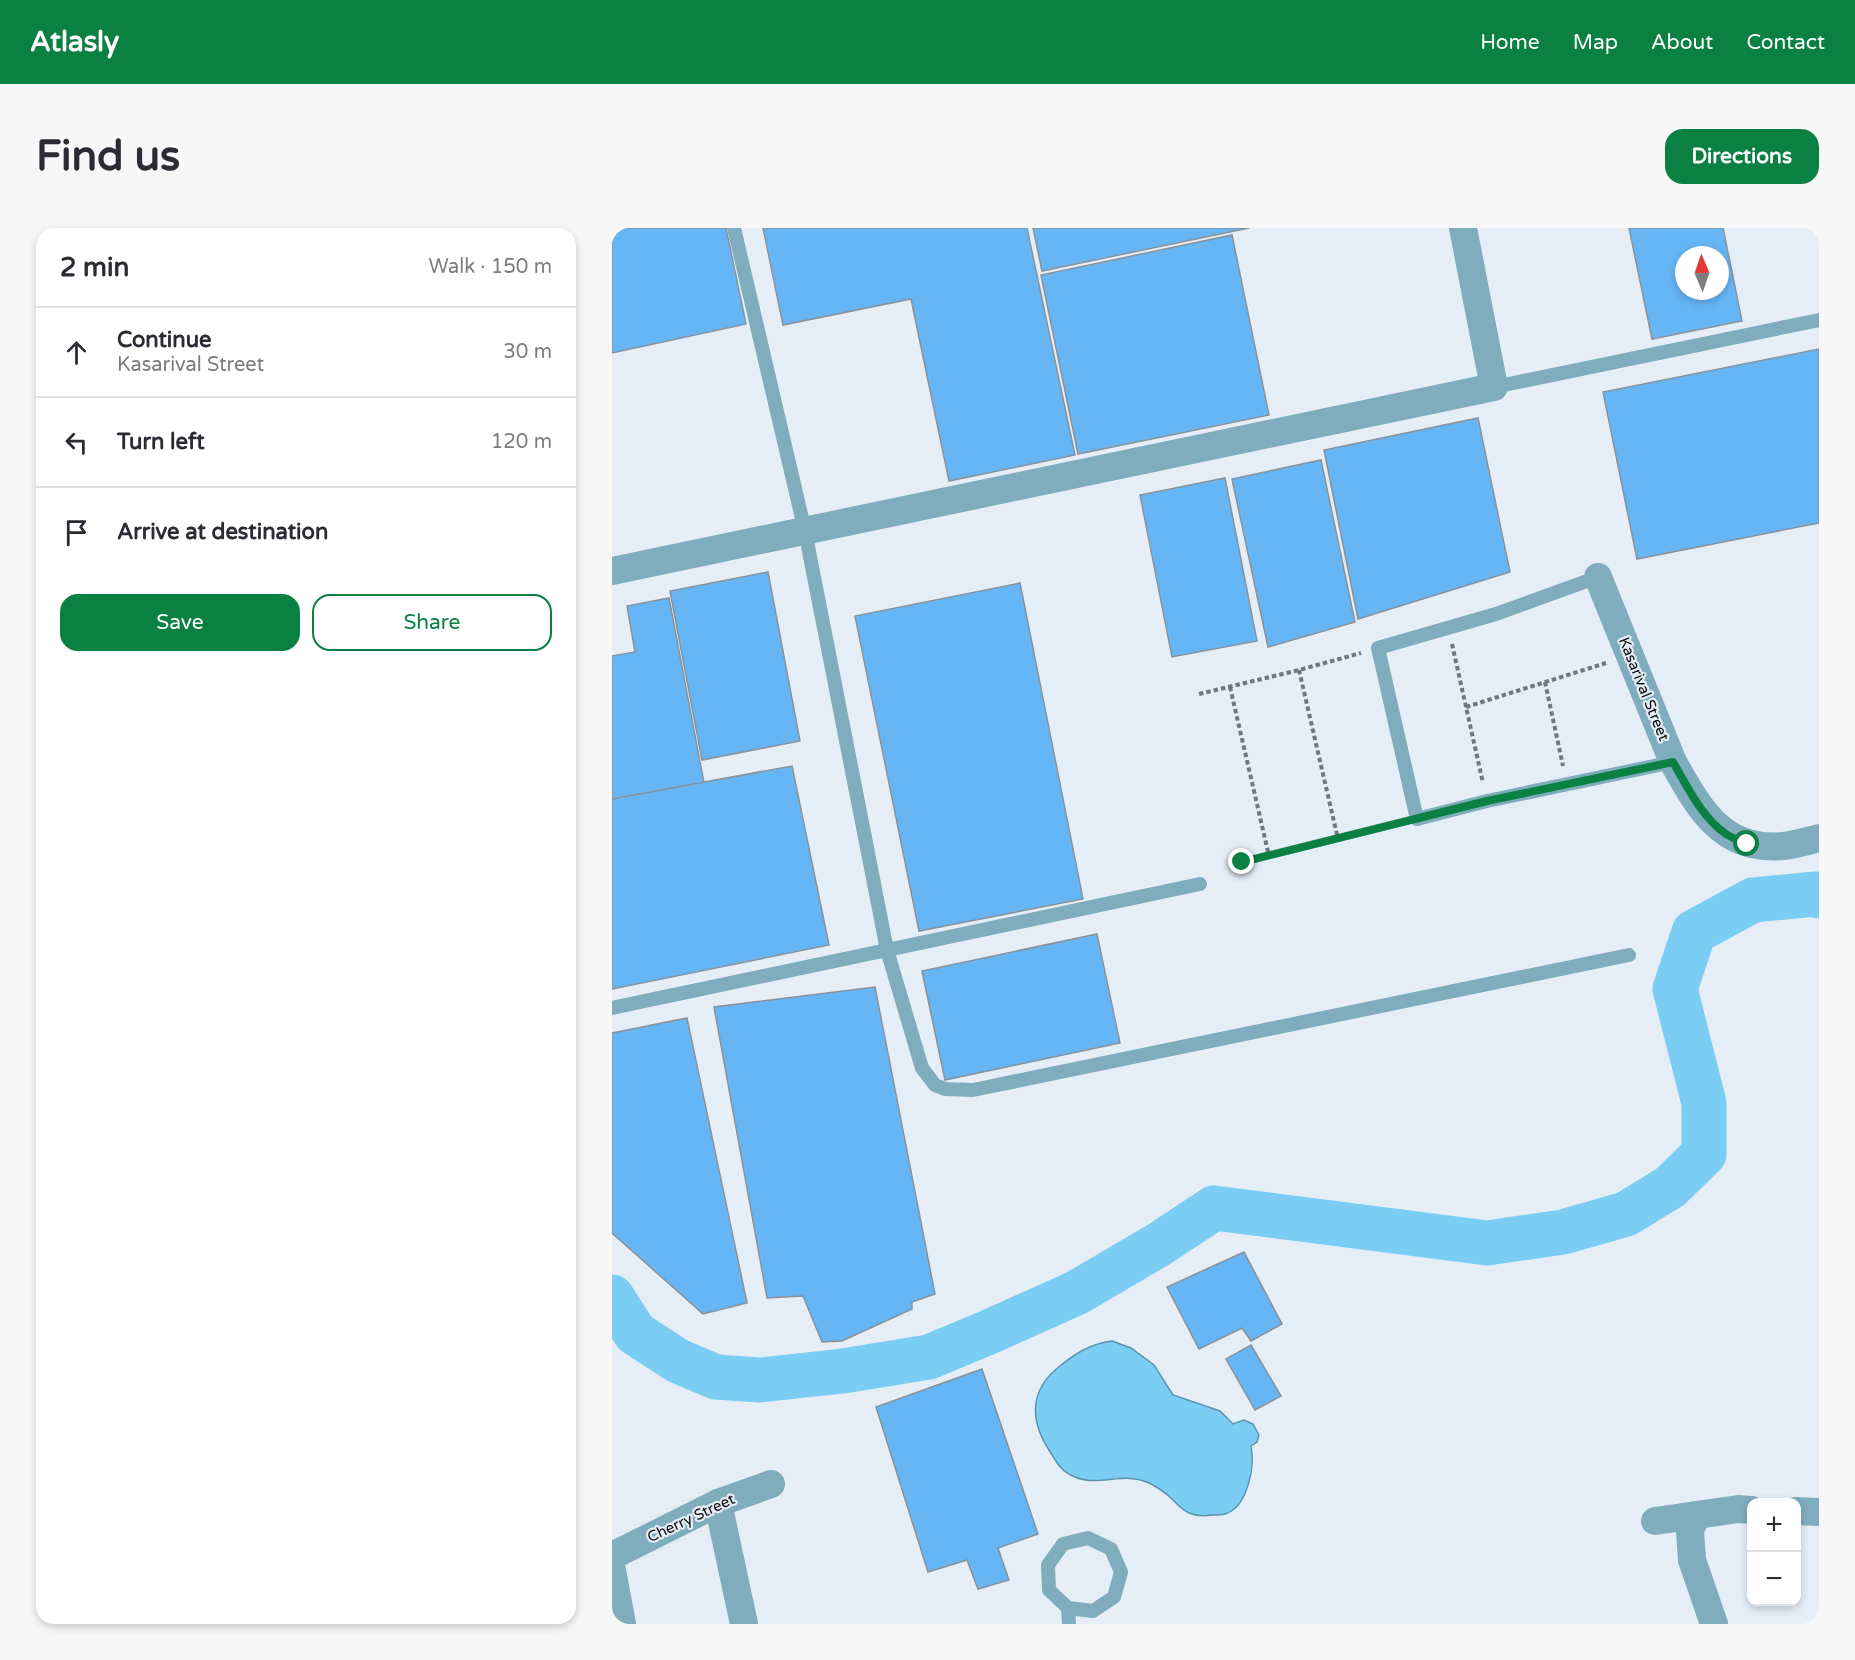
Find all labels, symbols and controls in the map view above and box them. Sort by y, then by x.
text: Atlasly [30,25,119,59]
text: Home [1480,30,1540,55]
text: Map [1573,30,1618,55]
text: About [1651,30,1713,55]
text: Contact [1746,30,1825,55]
button: Directions [1665,129,1819,184]
text: Find us [36,131,180,182]
north arrow [1675,246,1729,300]
text: 2 min [60,252,129,283]
text: Walk · 150 m [429,255,552,279]
text: Continue [117,327,212,353]
icon: ahead [60,336,93,369]
text: 30 m [503,340,552,364]
text: Kasarival Street [117,353,264,377]
icon: left [60,426,93,459]
text: Turn left [117,429,205,455]
text: 120 m [491,430,552,454]
icon: arrive [60,516,93,549]
text: Arrive at destination [117,519,328,545]
button: Save [60,594,300,651]
button: Share [312,594,552,651]
street label: Kasarival Street [1615,634,1673,744]
route start [1733,830,1759,856]
route end [1228,848,1254,874]
street label: Cherry Street [644,1490,738,1546]
map controls [1747,1498,1801,1606]
button: + [1747,1498,1801,1552]
button: − [1747,1552,1801,1606]

